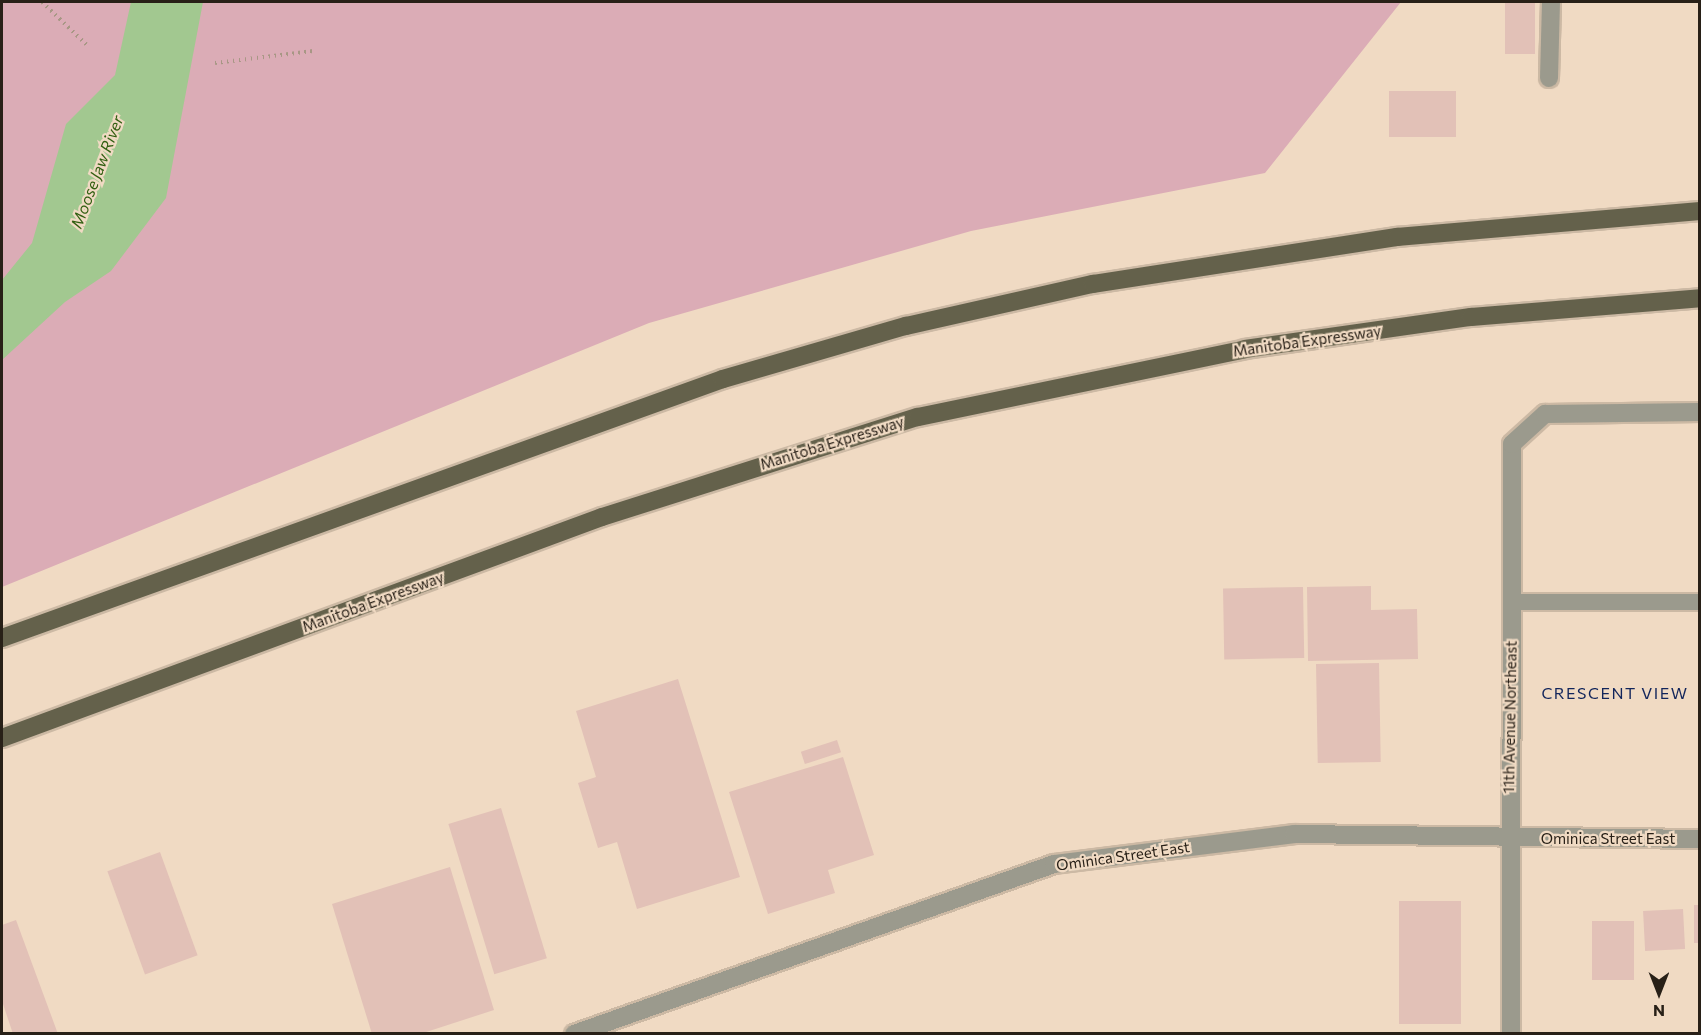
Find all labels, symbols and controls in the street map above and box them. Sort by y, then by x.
water label: Moose Jaw River [67,113,127,231]
street label: Manitoba Expressway [1232,322,1382,360]
street label: Manitoba Expressway [758,413,906,473]
street label: Manitoba Expressway [300,568,446,636]
street label: 11th Avenue Northeast [1500,640,1520,794]
district label: CRESCENT VIEW [1541,683,1689,703]
street label: Ominica Street East [1541,830,1675,848]
street label: Ominica Street East [1055,838,1191,874]
north arrow [1629,963,1689,1023]
text: N [1653,1002,1665,1021]

